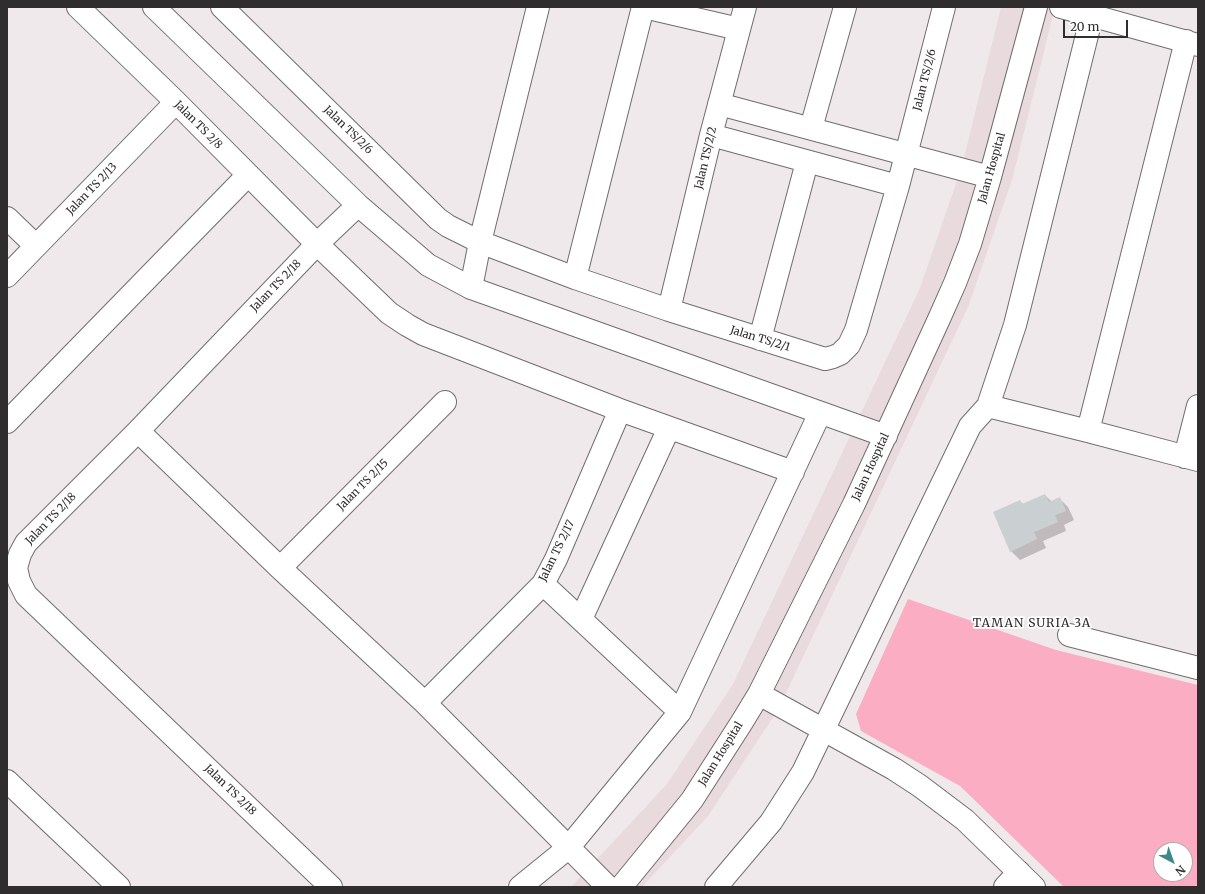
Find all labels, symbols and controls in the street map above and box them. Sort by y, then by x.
scale bar [1065,12,1130,38]
text: 20 m [1070,19,1099,34]
street label: Jalan TS/2/6 [911,48,939,112]
street label: Jalan TS 2/8 [171,98,225,152]
street label: Jalan TS/2/6 [321,103,375,157]
street label: Jalan TS/2/2 [692,125,720,191]
street label: Jalan Hospital [976,131,1008,205]
street label: Jalan TS 2/13 [64,160,120,218]
street label: Jalan TS 2/18 [248,257,304,315]
street label: Jalan TS/2/1 [728,324,792,354]
street label: Jalan Hospital [850,431,892,503]
street label: Jalan TS 2/15 [335,457,391,513]
street label: Jalan TS 2/18 [23,490,79,548]
street label: Jalan TS 2/17 [536,518,578,584]
district label: TAMAN SURIA 3A [973,617,1091,631]
street label: Jalan Hospital [696,719,746,789]
street label: Jalan TS 2/18 [201,762,259,818]
north arrow [1153,842,1193,882]
text: N [1172,862,1188,878]

